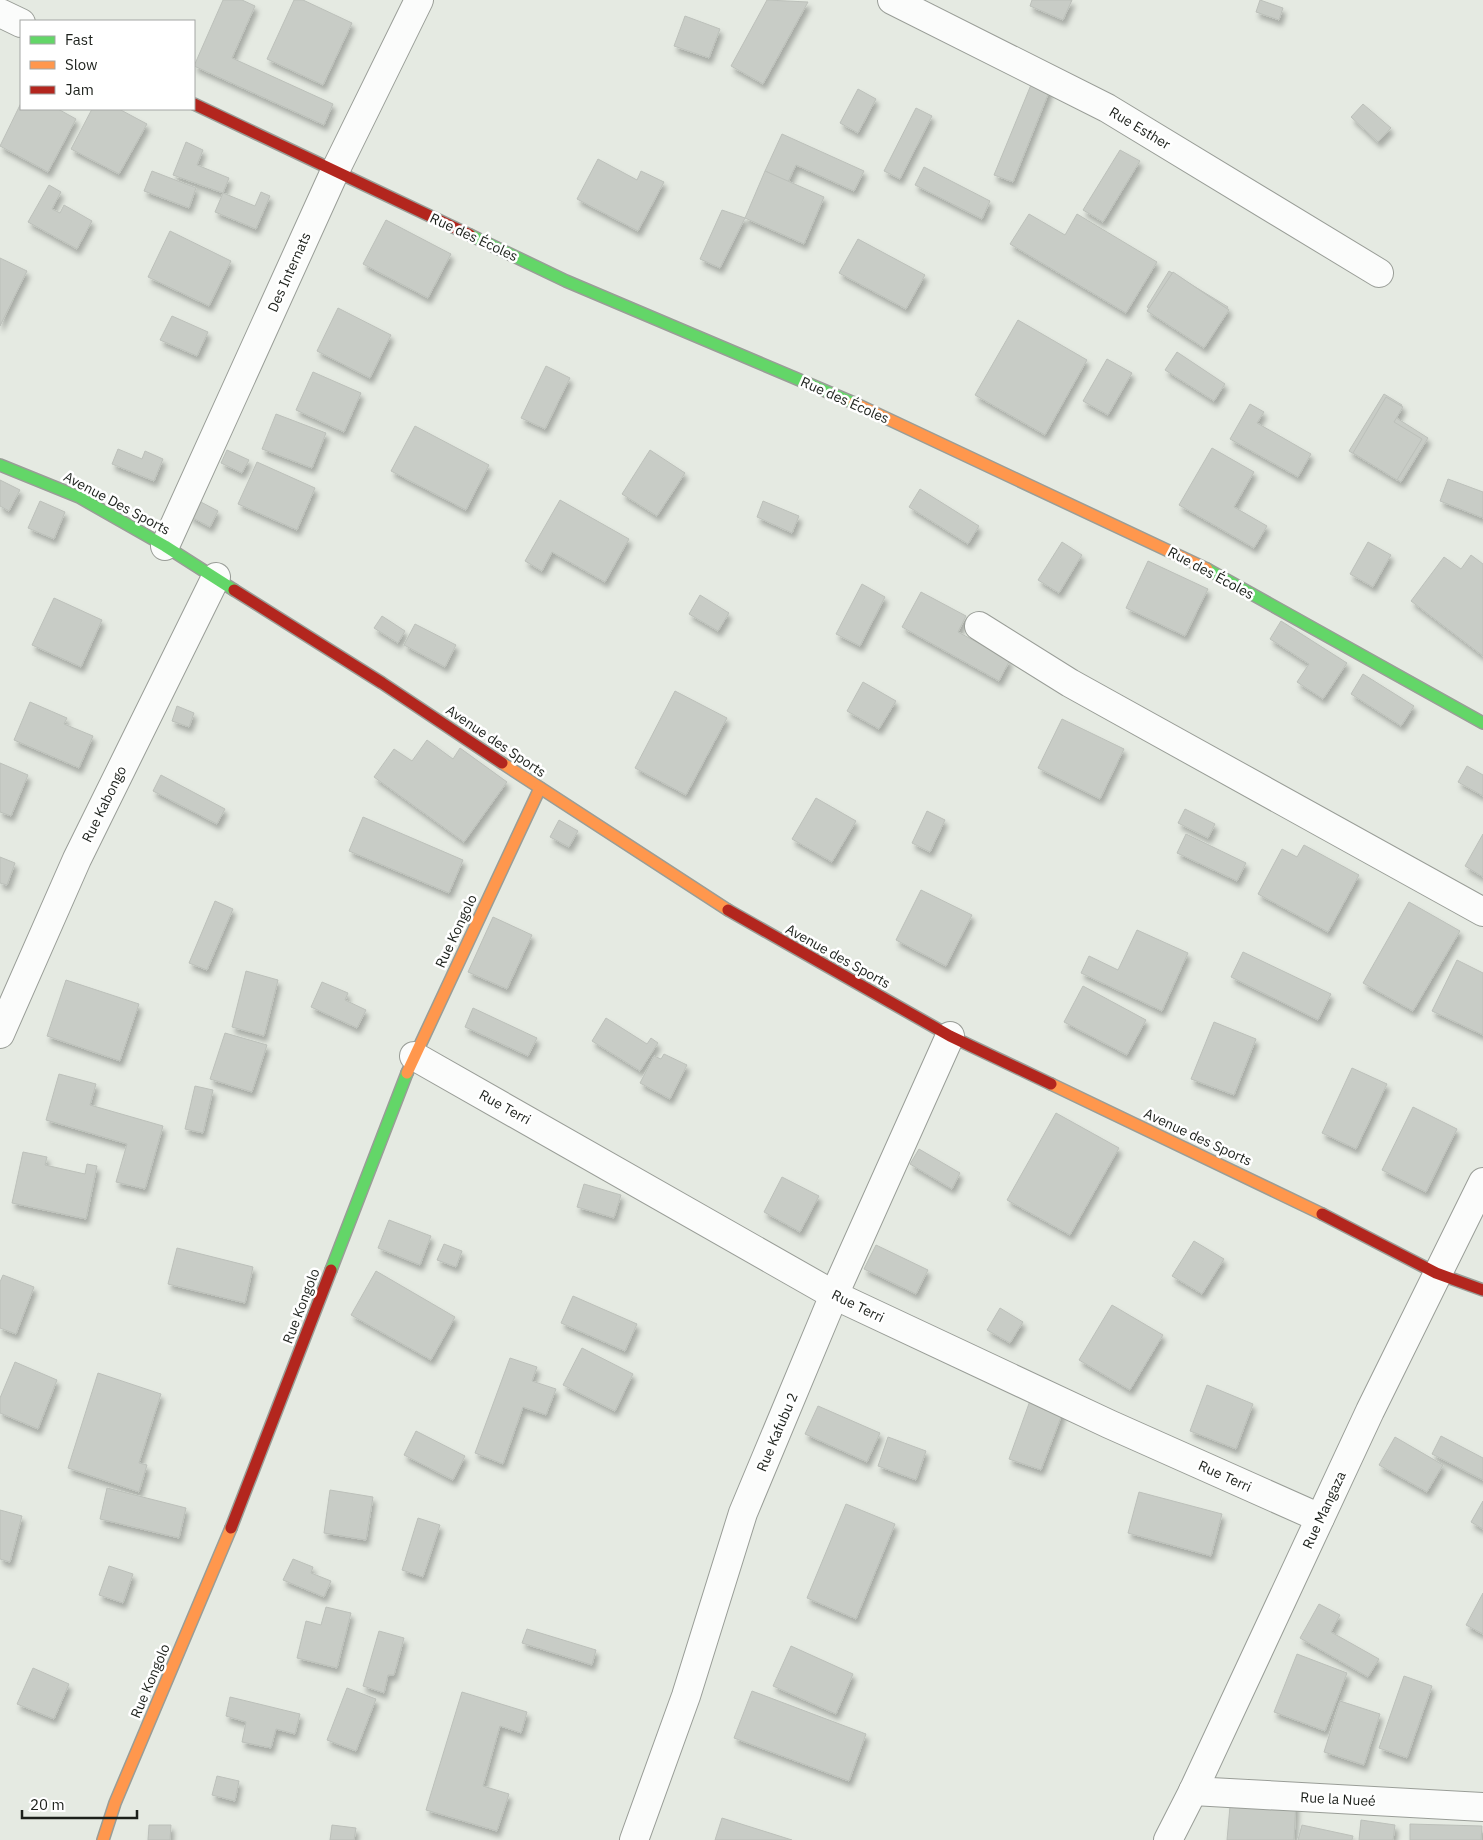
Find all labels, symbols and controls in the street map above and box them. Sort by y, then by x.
legend [20,20,195,110]
text: Fast [65,30,93,49]
text: Slow [65,55,98,74]
text: Jam [65,80,94,99]
street label: Rue Esther [1106,103,1174,153]
street label: Rue des Écoles [427,208,521,265]
street label: Des Internats [263,229,315,315]
street label: Rue des Écoles [798,372,893,428]
street label: Avenue Des Sports [61,467,174,539]
street label: Rue des Écoles [1165,542,1258,603]
street label: Avenue des Sports [442,701,550,781]
street label: Rue Kabongo [78,763,130,845]
street label: Rue Kongolo [431,891,481,971]
street label: Avenue des Sports [782,920,894,992]
street label: Rue Terri [476,1085,534,1129]
street label: Avenue des Sports [1141,1104,1255,1170]
street label: Rue Kongolo [278,1266,324,1346]
street label: Rue Terri [829,1286,887,1326]
street label: Rue Kafubu 2 [752,1390,802,1474]
street label: Rue Terri [1196,1456,1254,1496]
street label: Rue Mangaza [1298,1468,1350,1552]
street label: Rue Kongolo [126,1641,174,1721]
scale bar [22,1788,138,1820]
street label: Rue la Nueé [1300,1788,1377,1810]
text: 20 m [30,1795,65,1814]

